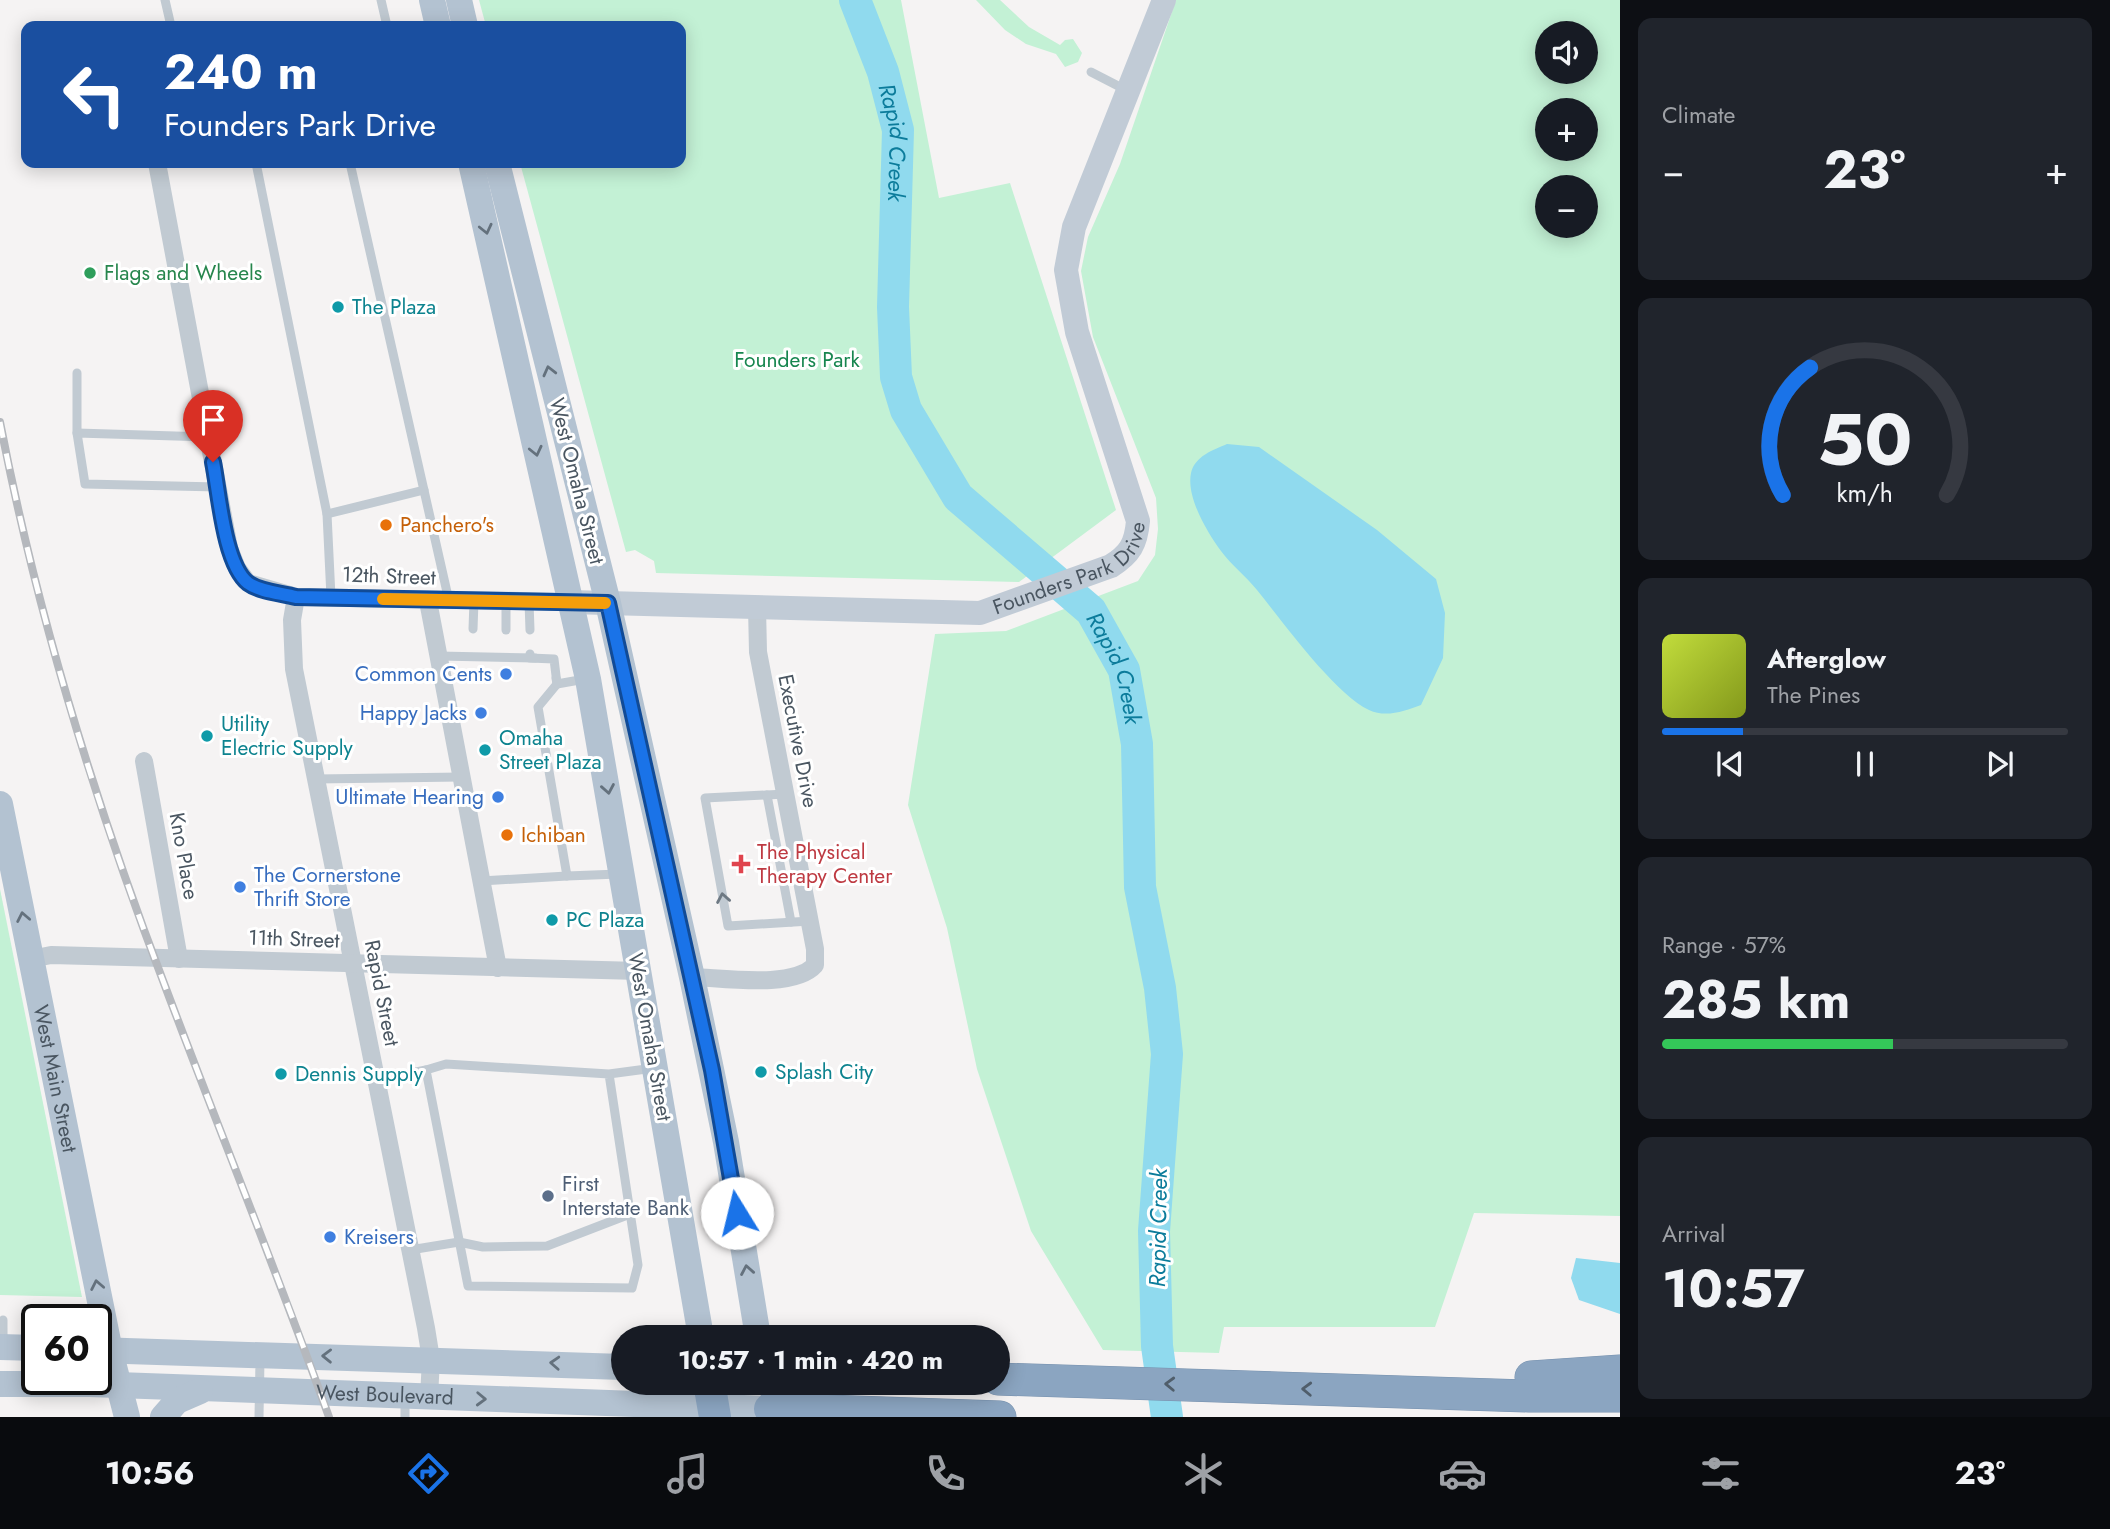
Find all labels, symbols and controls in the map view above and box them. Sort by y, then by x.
map controls [1535,21,1598,238]
button: sound [1535,21,1598,84]
text: 240 m [164,37,318,107]
icon: left [49,49,140,140]
water label: Rapid Creek [870,80,915,203]
button: + [1535,98,1598,161]
text: Climate [1662,98,1735,132]
text: Founders Park Drive [164,102,436,148]
text: 23° [1824,132,1905,208]
text: − [1662,143,1684,198]
text: + [2045,143,2068,198]
button: − [1535,175,1598,238]
one-way arrow [478,223,492,235]
place label: Flags and Wheels [104,258,262,288]
marker: Flags and Wheels [82,265,98,281]
place label: The Plaza [352,292,436,322]
marker: The Plaza [330,299,346,315]
park label: Founders Park [734,345,861,375]
one-way arrow [543,365,557,377]
text: 50 [1817,387,1913,492]
pin [183,390,243,462]
street label: West Omaha Street [542,395,612,567]
icon: arrive [194,401,232,439]
one-way arrow [528,445,543,457]
text: km/h [1837,474,1893,510]
place label: Panchero's [400,510,494,540]
marker: Panchero's [378,517,394,533]
street label: Founders Park Drive [989,520,1153,622]
street label: 12th Street [342,559,436,593]
water label: Rapid Creek [1078,606,1150,728]
text: Afterglow [1767,640,1886,678]
place label: Common Cents [355,659,492,689]
marker: Common Cents [498,666,514,682]
street label: Executive Drive [770,672,826,810]
text: The Pines [1767,678,1860,712]
place label: Happy Jacks [360,698,467,728]
marker: Happy Jacks [473,705,489,721]
place label: Utility Electric Supply [221,709,354,763]
place label: Omaha Street Plaza [499,723,602,777]
marker: Utility Electric Supply [199,728,215,744]
marker: Omaha Street Plaza [477,742,493,758]
icon: previous [1711,745,1749,783]
icon: pause [1846,745,1884,783]
icon: next [1981,745,2019,783]
place label: Ultimate Hearing [335,782,484,812]
one-way arrow [600,783,615,795]
marker: Ultimate Hearing [490,789,506,805]
street label: Kno Place [162,810,206,902]
place label: Ichiban [521,820,586,850]
marker: Ichiban [499,827,515,843]
place label: The Physical Therapy Center [757,837,893,891]
marker: The Physical Therapy Center [731,854,751,874]
place label: The Cornerstone Thrift Store [254,860,401,914]
marker: The Cornerstone Thrift Store [232,879,248,895]
one-way arrow [716,892,731,904]
place label: PC Plaza [566,905,644,935]
one-way arrow [16,911,31,923]
marker: PC Plaza [544,912,560,928]
street label: 11th Street [248,922,340,956]
text: Range · 57% [1662,928,1786,962]
street label: Rapid Street [357,937,407,1049]
street label: West Omaha Street [620,951,680,1123]
text: 285 km [1662,962,1851,1038]
street label: West Main Street [26,1002,85,1155]
place label: Splash City [775,1057,874,1087]
place label: Dennis Supply [295,1059,424,1089]
marker: Splash City [753,1064,769,1080]
marker: Dennis Supply [273,1066,289,1082]
water label: Rapid Creek [1140,1167,1176,1288]
place label: First Interstate Bank [562,1169,690,1223]
position arrow [700,1176,774,1250]
marker: First Interstate Bank [540,1188,556,1204]
text: Arrival [1662,1217,1725,1251]
place label: Kreisers [344,1222,414,1252]
marker: Kreisers [322,1229,338,1245]
text: 10:57 [1662,1251,1805,1327]
one-way arrow [740,1264,755,1276]
one-way arrow [90,1279,105,1291]
speed limit sign: 60 [21,1304,112,1395]
text: 10:57 · 1 min · 420 m [678,1341,943,1379]
one-way arrow [322,1348,332,1364]
one-way arrow [549,1356,560,1371]
one-way arrow [1165,1376,1175,1392]
street label: West Boulevard [315,1377,454,1412]
one-way arrow [1301,1381,1312,1396]
one-way arrow [476,1391,487,1406]
icon: directions [404,1449,453,1498]
icon: music [663,1449,712,1498]
icon: phone [921,1449,970,1498]
icon: climate [1179,1449,1228,1498]
icon: car [1438,1449,1487,1498]
icon: filters [1696,1449,1745,1498]
text: 10:56 [105,1450,195,1496]
text: 23° [1955,1450,2005,1496]

